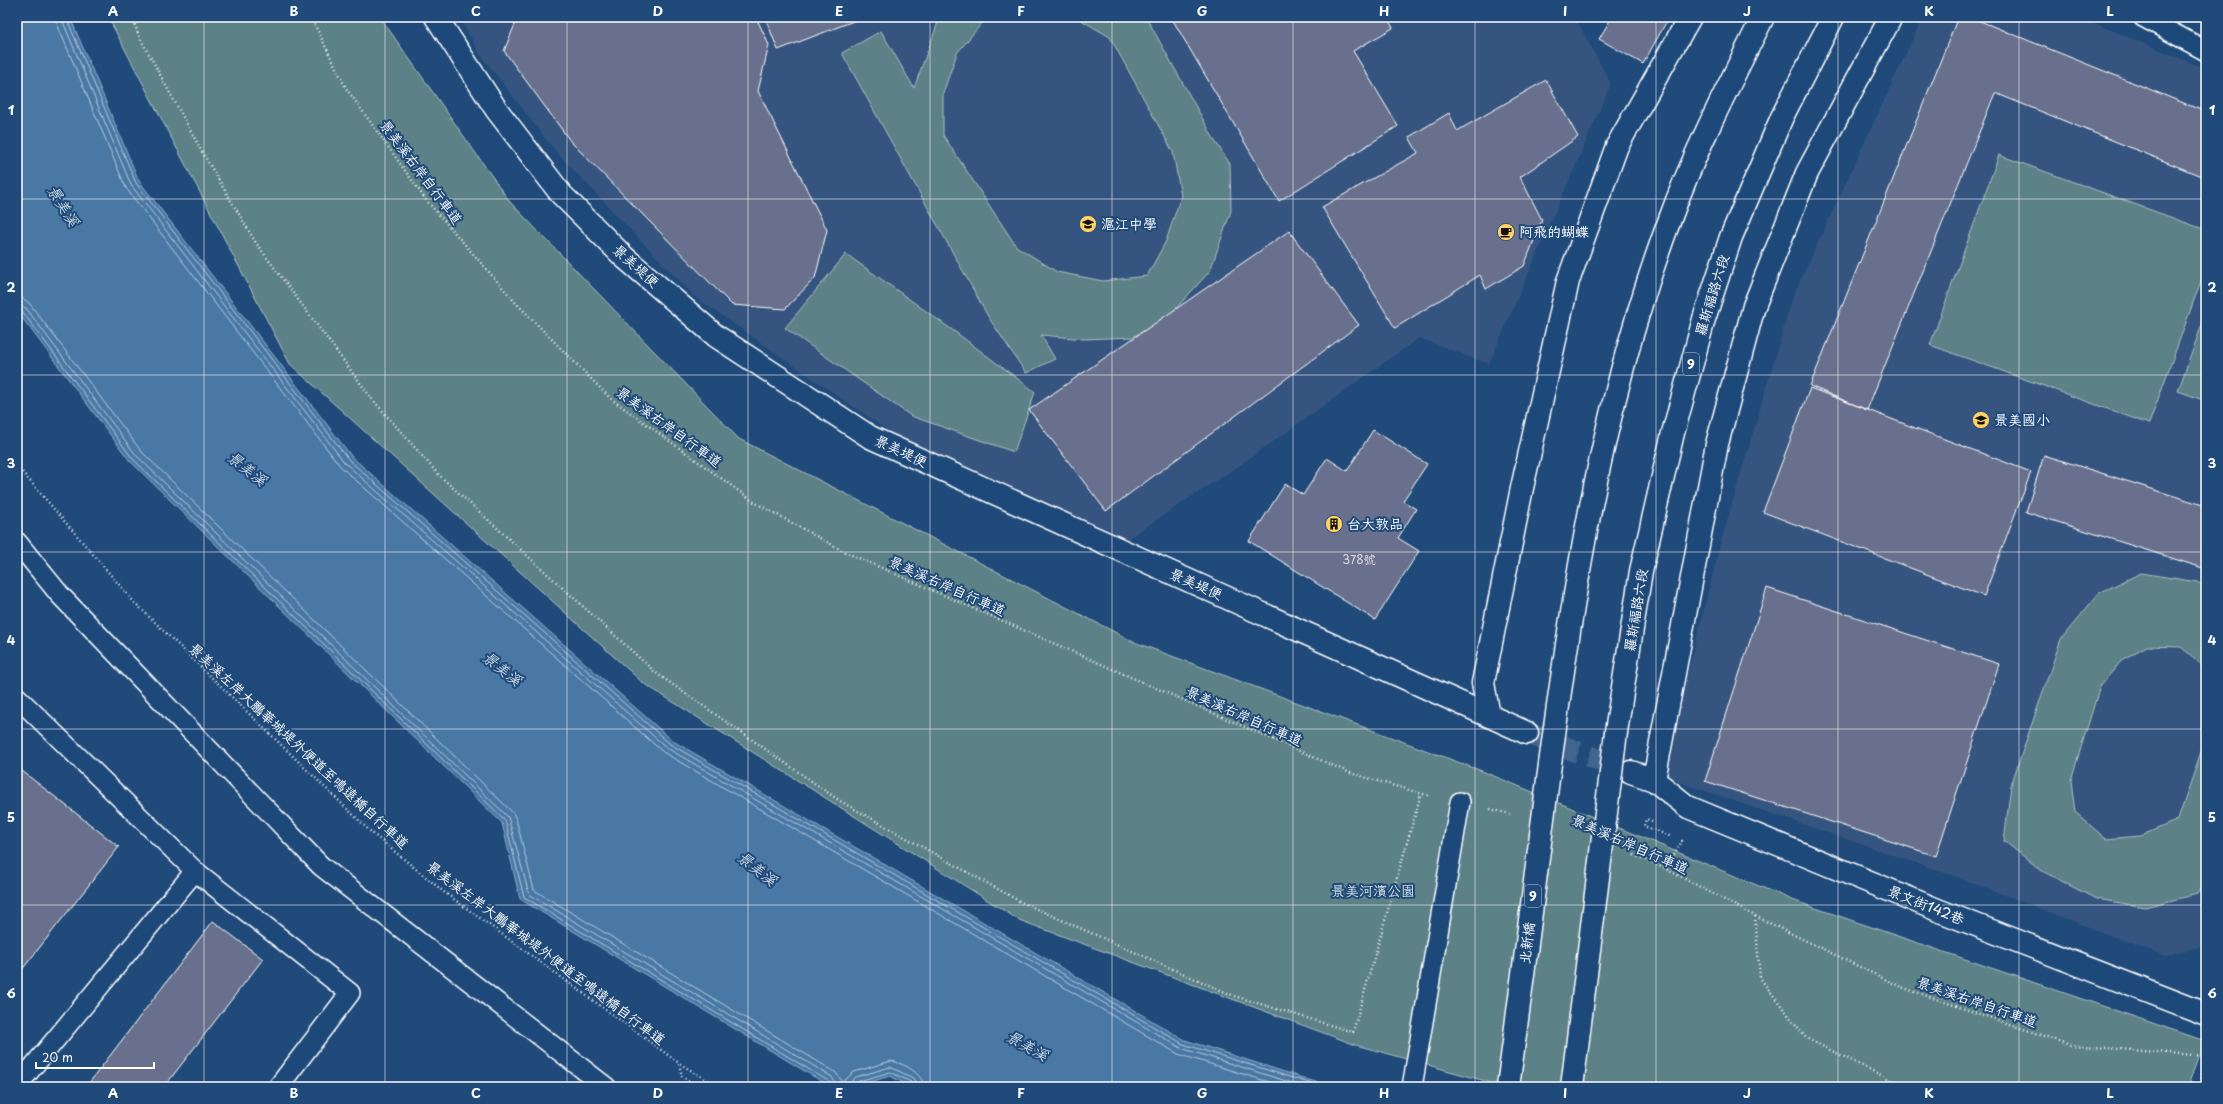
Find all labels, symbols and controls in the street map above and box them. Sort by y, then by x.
text: A [108,1,118,20]
text: B [290,1,299,20]
text: C [471,1,481,20]
text: D [653,1,663,20]
text: E [835,1,843,20]
text: F [1017,1,1025,20]
text: G [1197,1,1207,20]
text: H [1379,1,1389,20]
text: I [1563,1,1567,20]
text: J [1743,1,1751,20]
text: K [1924,1,1934,20]
text: L [2106,1,2114,20]
text: 1 [8,100,14,119]
text: 1 [2209,100,2215,119]
street label: 景美溪右岸自行車道 [375,115,468,228]
water label: 景美溪 [43,180,86,231]
place label: 滬江中學 [1101,213,1157,234]
school or university icon: 滬江中學 [1078,214,1098,234]
place label: 阿飛的蝴蝶 [1519,221,1589,242]
cafe icon: 阿飛的蝴蝶 [1496,222,1516,242]
street label: 景美堤便 [609,239,664,292]
street label: 羅斯福路六段 [1689,252,1734,338]
text: 2 [6,277,16,296]
text: 2 [2207,277,2217,296]
road number: 9 [1683,353,1699,375]
street label: 景美溪右岸自行車道 [612,381,726,472]
place label: 景美國小 [1994,409,2050,430]
school or university icon: 景美國小 [1971,410,1991,430]
street label: 景美堤便 [871,429,931,472]
water label: 景美溪 [223,445,274,491]
text: 3 [7,453,16,472]
text: 3 [2208,453,2217,472]
place label: 台大敦品 [1347,513,1403,534]
building icon: 台大敦品 [1324,514,1344,534]
street label: 景美溪右岸自行車道 [885,550,1009,621]
house number: 378號 [1342,550,1376,568]
street label: 景美堤便 [1166,563,1226,605]
street label: 羅斯福路六段 [1619,567,1652,653]
text: 4 [7,630,16,649]
text: 4 [2208,630,2217,649]
street label: 景美溪左岸大鵬華城堤外便道至鳴遠橋自行車道 [185,638,414,854]
water label: 景美溪 [478,645,529,691]
street label: 景美溪右岸自行車道 [1182,680,1306,751]
text: 5 [7,807,15,826]
text: 5 [2208,807,2216,826]
street label: 景美溪右岸自行車道 [1568,808,1692,879]
water label: 景美溪 [733,845,784,891]
street label: 景美溪左岸大鵬華城堤外便道至鳴遠橋自行車道 [423,856,670,1049]
park label: 景美河濱公園 [1331,880,1415,901]
street label: 景文街142巷 [1885,880,1969,930]
road number: 9 [1525,885,1541,907]
street label: 北新橋 [1514,921,1539,965]
street label: 景美溪右岸自行車道 [1914,971,2040,1032]
text: 6 [6,983,16,1002]
text: 6 [2207,983,2217,1002]
water label: 景美溪 [1002,1024,1054,1066]
scale bar [36,1044,154,1070]
text: 20 m [42,1048,73,1066]
text: A [108,1083,118,1102]
text: B [290,1083,299,1102]
text: C [471,1083,481,1102]
text: D [653,1083,663,1102]
text: E [835,1083,843,1102]
text: F [1017,1083,1025,1102]
text: G [1197,1083,1207,1102]
text: H [1379,1083,1389,1102]
text: I [1563,1083,1567,1102]
text: J [1743,1083,1751,1102]
text: K [1924,1083,1934,1102]
text: L [2106,1083,2114,1102]

